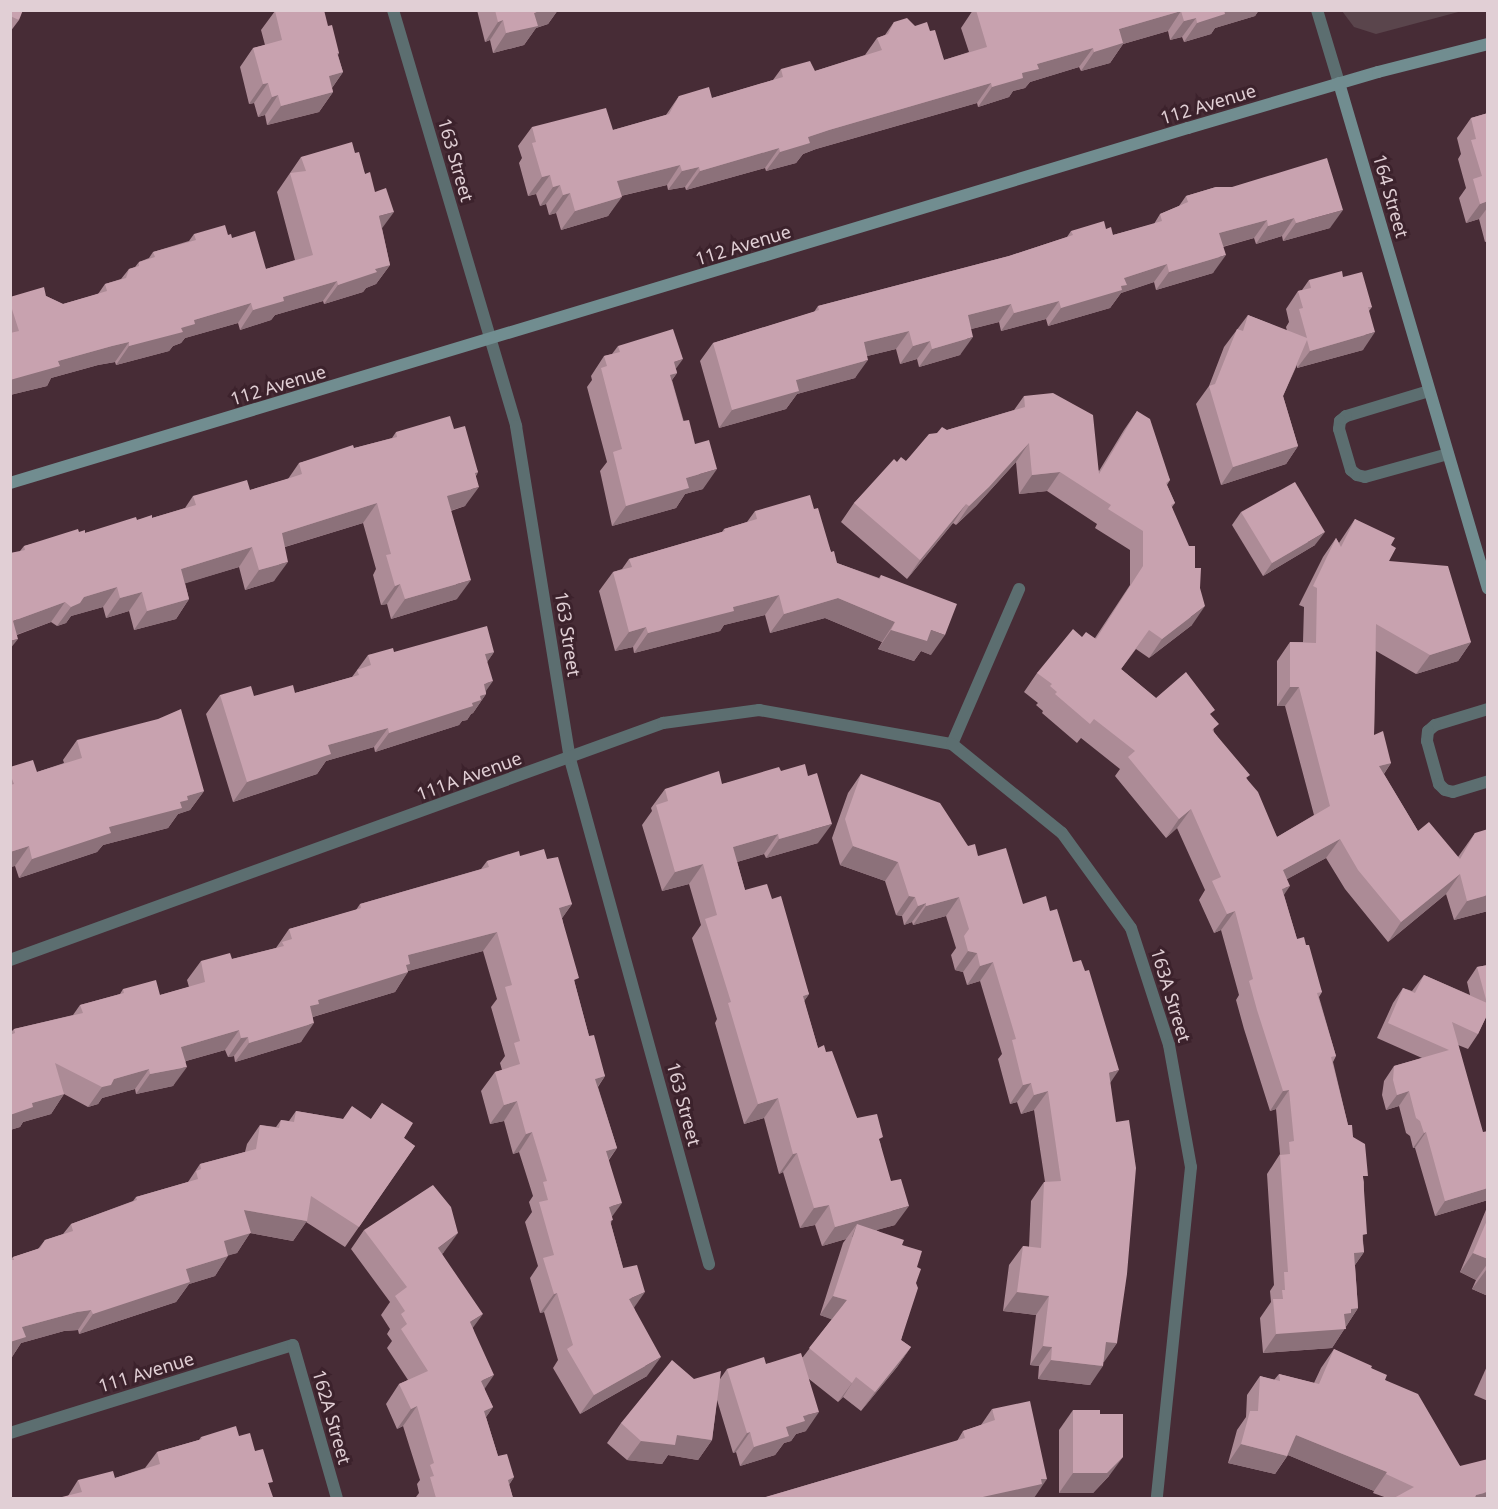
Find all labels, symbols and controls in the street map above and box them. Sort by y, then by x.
street label: 112 Avenue [1158,79,1258,129]
street label: 163 Street [434,116,478,204]
street label: 164 Street [1369,152,1413,240]
street label: 112 Avenue [693,220,793,270]
street label: 112 Avenue [228,360,328,410]
street label: 163 Street [551,590,585,678]
street label: 111A Avenue [413,747,525,805]
street label: 163A Street [1146,945,1196,1045]
street label: 163 Street [662,1060,706,1148]
street label: 111 Avenue [96,1347,196,1397]
street label: 162A Street [308,1367,356,1467]

